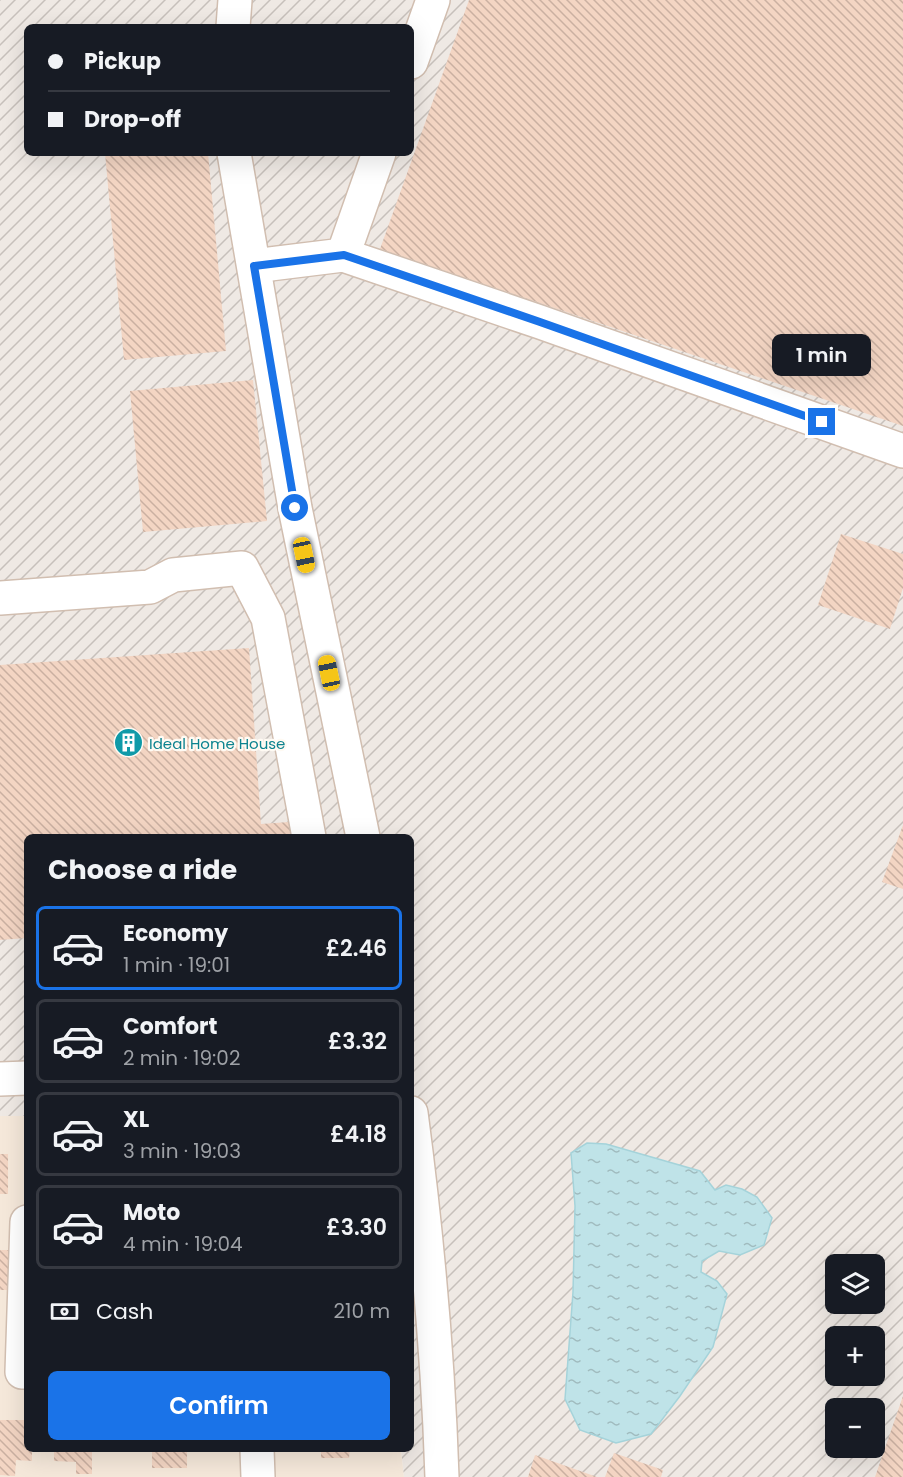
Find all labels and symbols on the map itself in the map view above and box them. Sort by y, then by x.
callout: 1 min [772,335,872,377]
route end [808,408,835,435]
route start [281,494,308,521]
car [291,536,317,574]
car [316,654,342,692]
building icon: Ideal Home House [112,727,144,759]
place label: Ideal Home House [149,733,285,754]

